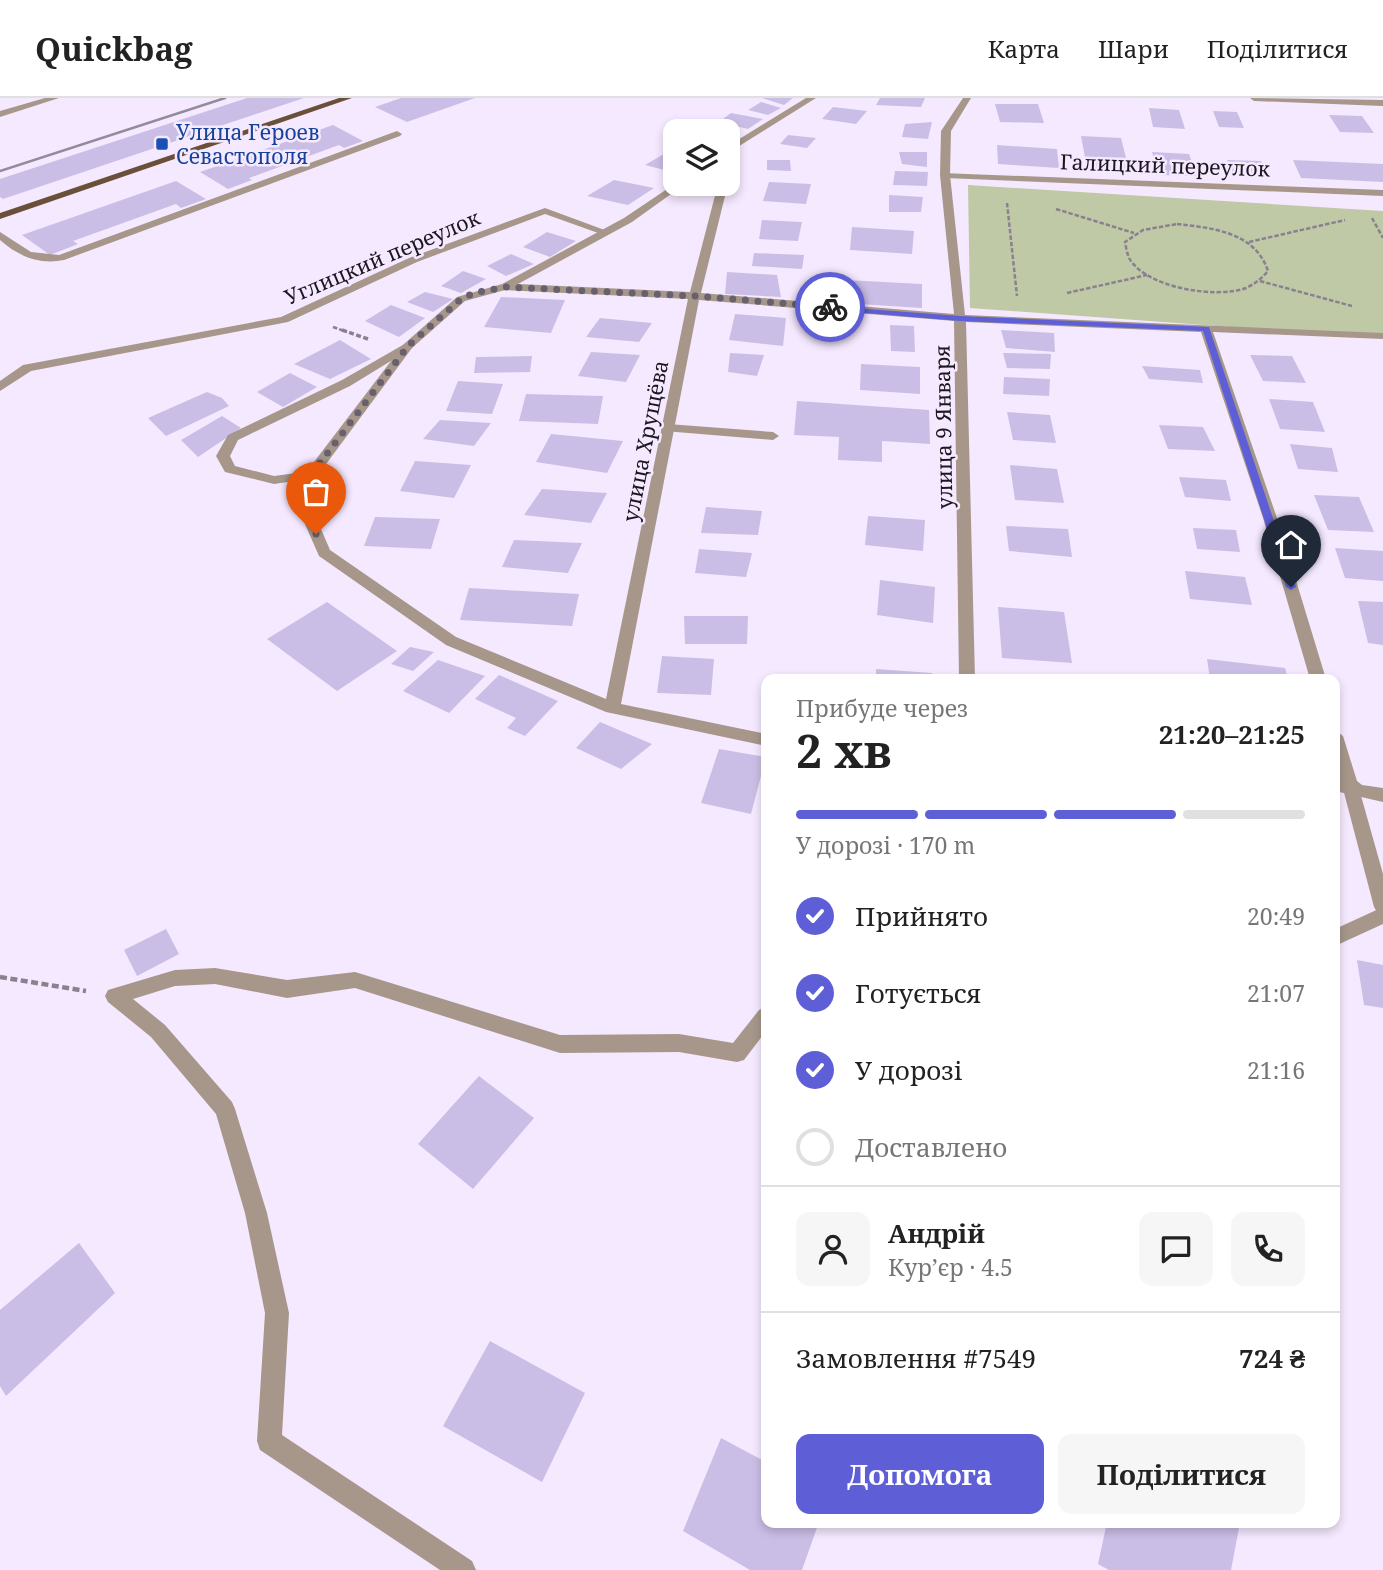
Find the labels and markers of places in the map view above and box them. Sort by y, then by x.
place label: Улица Героев Севастополя [176,118,319,170]
marker: Улица Героев Севастополя [154,136,170,152]
pin [286,462,346,534]
pin [1261,515,1321,587]

